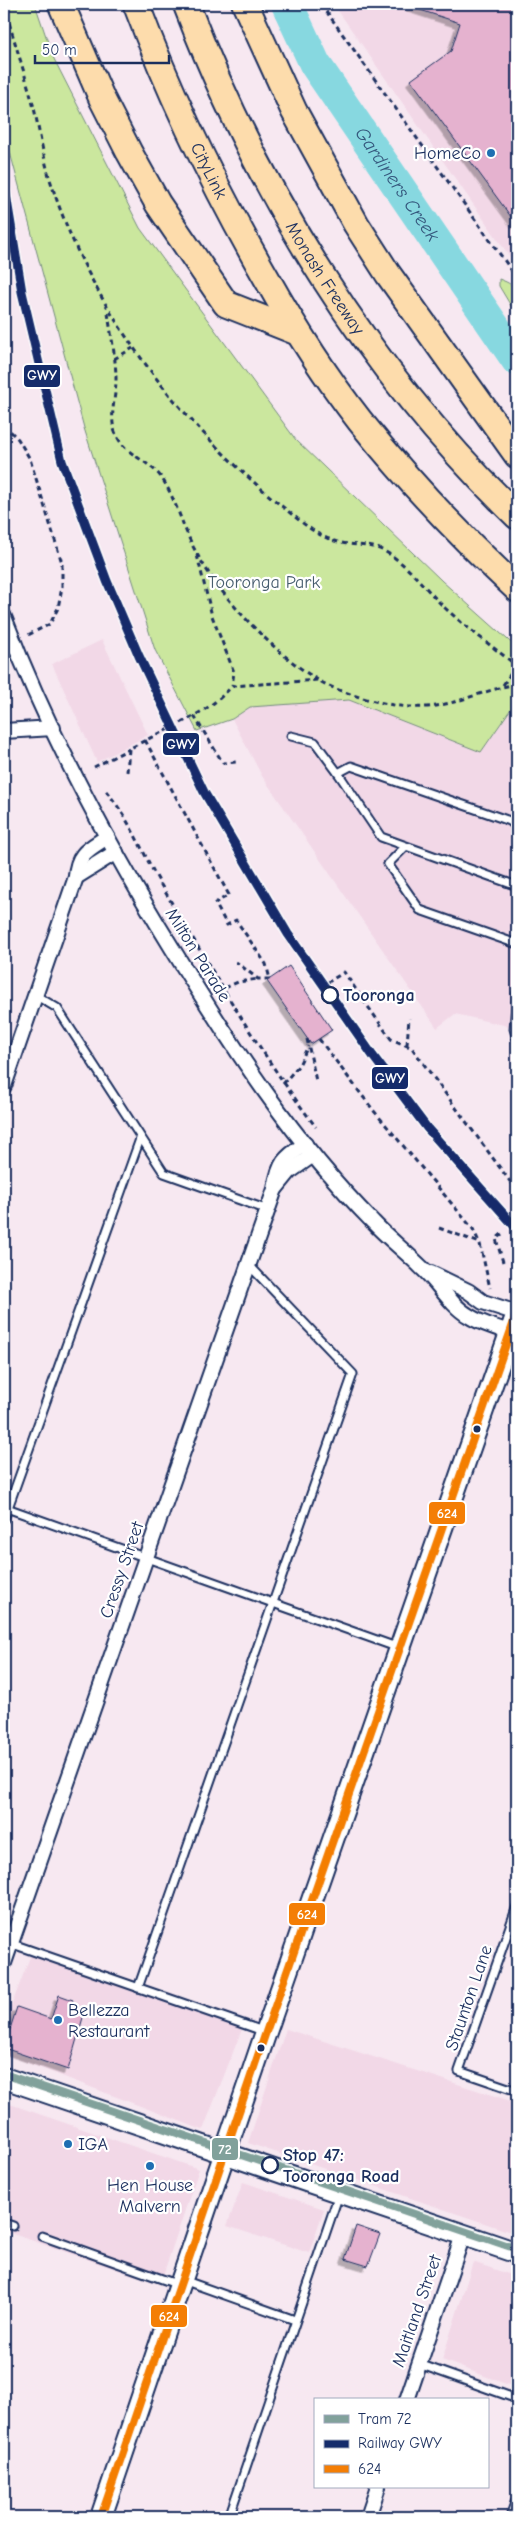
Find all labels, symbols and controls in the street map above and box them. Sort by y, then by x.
scale bar [35,32,169,64]
text: 50 m [42,41,77,59]
water label: Gardiners Creek [350,123,444,246]
street label: CityLink [186,139,232,203]
place label: HomeCo [414,143,481,164]
marker: HomeCo [485,147,497,159]
street label: Monash Freeway [281,218,370,339]
line badge: GWY [23,364,61,388]
text: GWY [27,367,58,384]
park label: Tooronga Park [208,572,320,593]
line badge: GWY [162,732,200,756]
text: GWY [166,736,197,753]
street label: Milton Parade [161,904,235,1006]
place label: Tooronga [343,985,415,1006]
marker: Tooronga [321,986,339,1004]
line badge: GWY [371,1066,409,1090]
text: GWY [375,1070,406,1087]
unlabelled marker [472,1424,482,1434]
line badge: 624 [428,1501,466,1525]
text: 624 [437,1505,458,1522]
street label: Cressy Street [96,1518,149,1621]
line badge: 624 [288,1902,326,1926]
text: 624 [297,1906,318,1923]
street label: Staunton Lane [441,1943,497,2053]
place label: Bellezza Restaurant [68,2000,150,2042]
marker: Bellezza Restaurant [52,2014,64,2026]
unlabelled marker [256,2043,266,2053]
place label: IGA [78,2134,108,2155]
line badge: 72 [211,2137,239,2161]
marker: IGA [62,2138,74,2150]
text: 72 [218,2141,232,2158]
place label: Stop 47: Tooronga Road [283,2145,399,2187]
marker: Stop 47: Tooronga Road [261,2156,279,2174]
marker: Hen House Malvern [144,2160,156,2172]
place label: Hen House Malvern [107,2175,193,2217]
street label: Maitland Street [388,2251,446,2370]
line badge: 624 [150,2304,188,2328]
text: 624 [159,2308,180,2325]
legend [314,2398,488,2488]
text: Tram 72 [358,2410,412,2428]
text: Railway GWY [358,2434,442,2452]
text: 624 [358,2460,381,2478]

